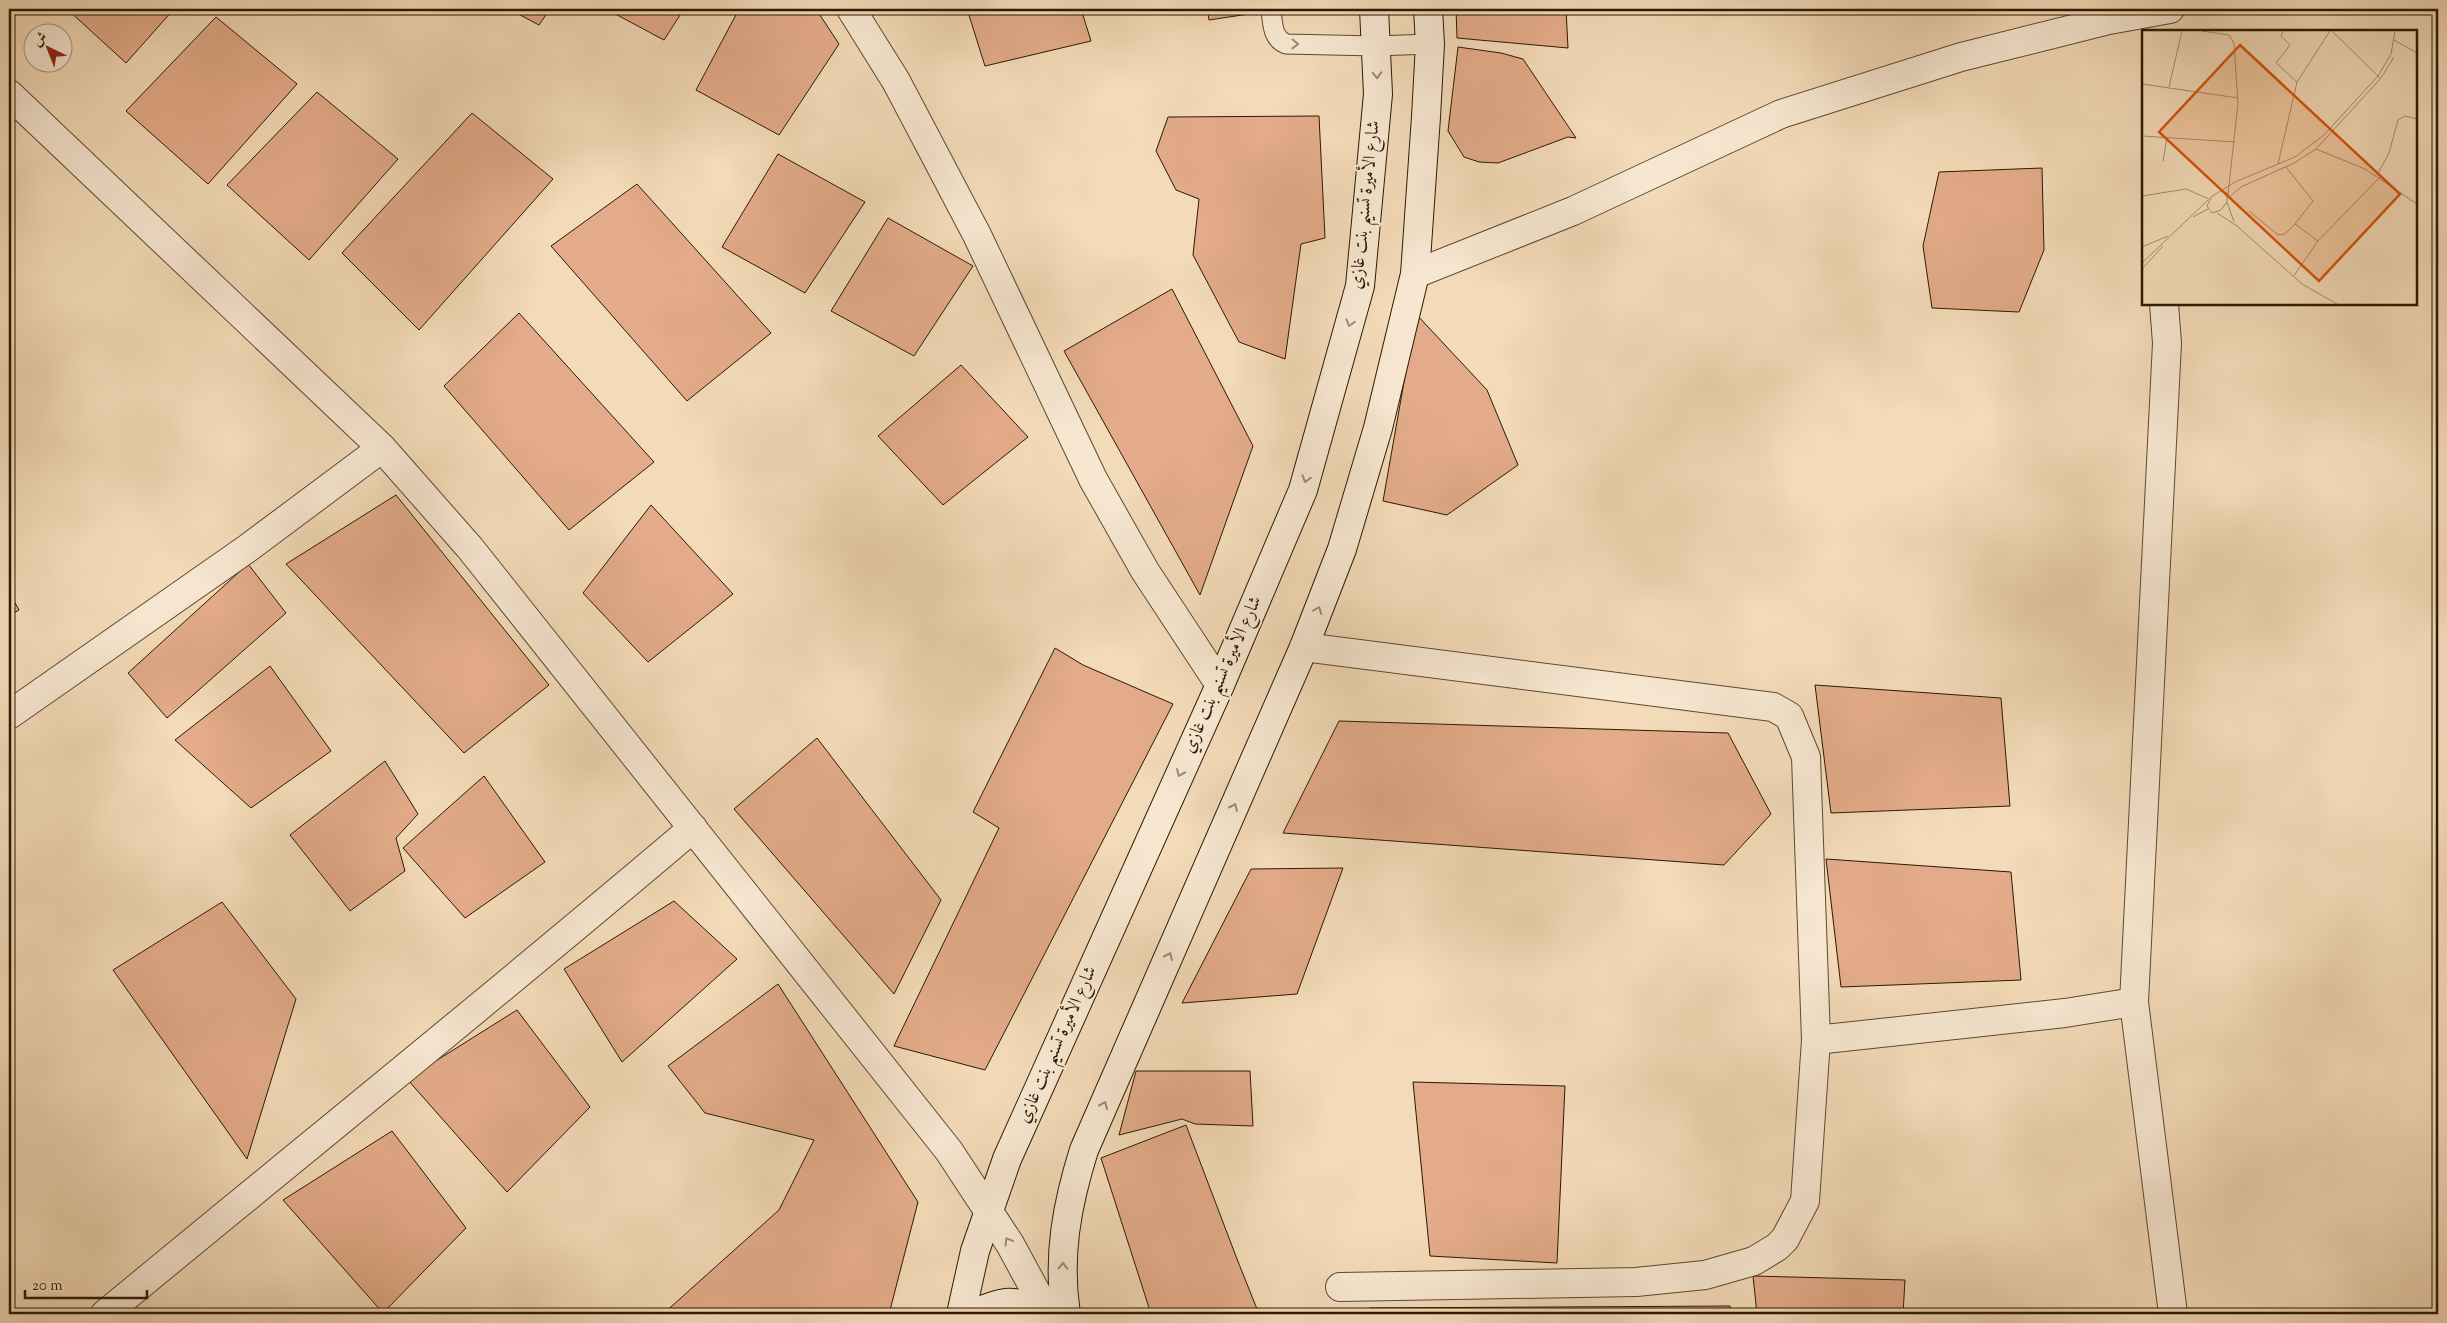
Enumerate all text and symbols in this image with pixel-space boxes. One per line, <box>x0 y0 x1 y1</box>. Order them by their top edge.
north arrow <box>22 22 72 72</box>
text: ش <box>29 28 52 52</box>
inset map <box>2142 30 2417 305</box>
one-way arrow <box>1292 39 1300 49</box>
one-way arrow <box>1372 72 1382 79</box>
street label: شارع الأميرة تسنيم بنت غازي <box>1342 119 1391 291</box>
one-way arrow <box>1345 318 1355 326</box>
one-way arrow <box>1301 475 1312 484</box>
street label: شارع الأميرة تسنيم بنت غازي <box>1175 592 1272 759</box>
one-way arrow <box>1312 606 1323 615</box>
one-way arrow <box>1176 768 1187 777</box>
one-way arrow <box>1227 803 1238 812</box>
one-way arrow <box>1162 952 1173 961</box>
street label: شارع الأميرة تسنيم بنت غازي <box>1010 962 1107 1129</box>
one-way arrow <box>1097 1101 1108 1110</box>
one-way arrow <box>1005 1237 1014 1246</box>
one-way arrow <box>1058 1262 1068 1270</box>
scale bar <box>25 1268 148 1300</box>
text: 20 m <box>32 1276 63 1297</box>

